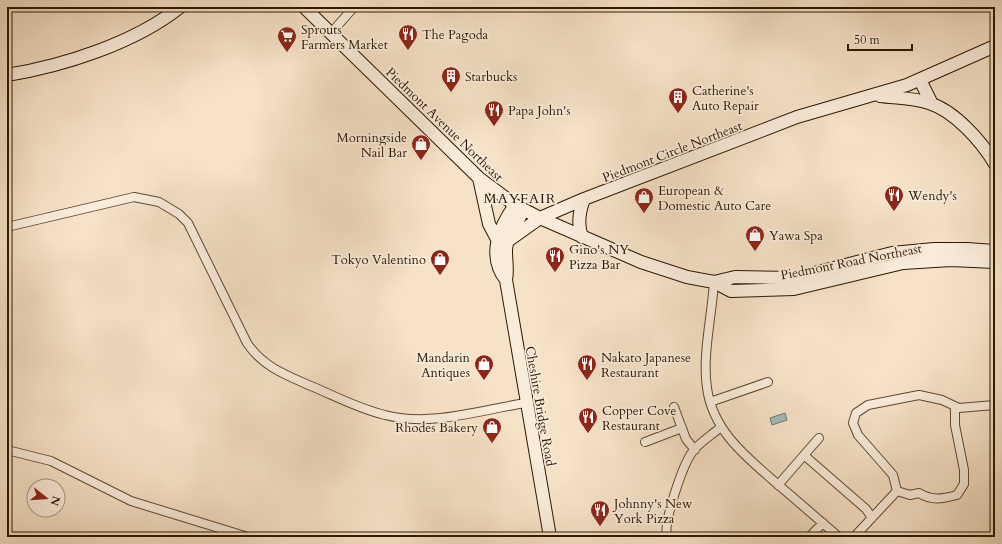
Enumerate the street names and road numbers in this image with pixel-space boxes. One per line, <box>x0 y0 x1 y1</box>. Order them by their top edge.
street label: Piedmont Avenue Northeast <box>382 64 507 186</box>
street label: Piedmont Circle Northeast <box>600 117 745 187</box>
street label: Piedmont Road Northeast <box>779 239 923 284</box>
street label: Cheshire Bridge Road <box>521 345 559 468</box>

